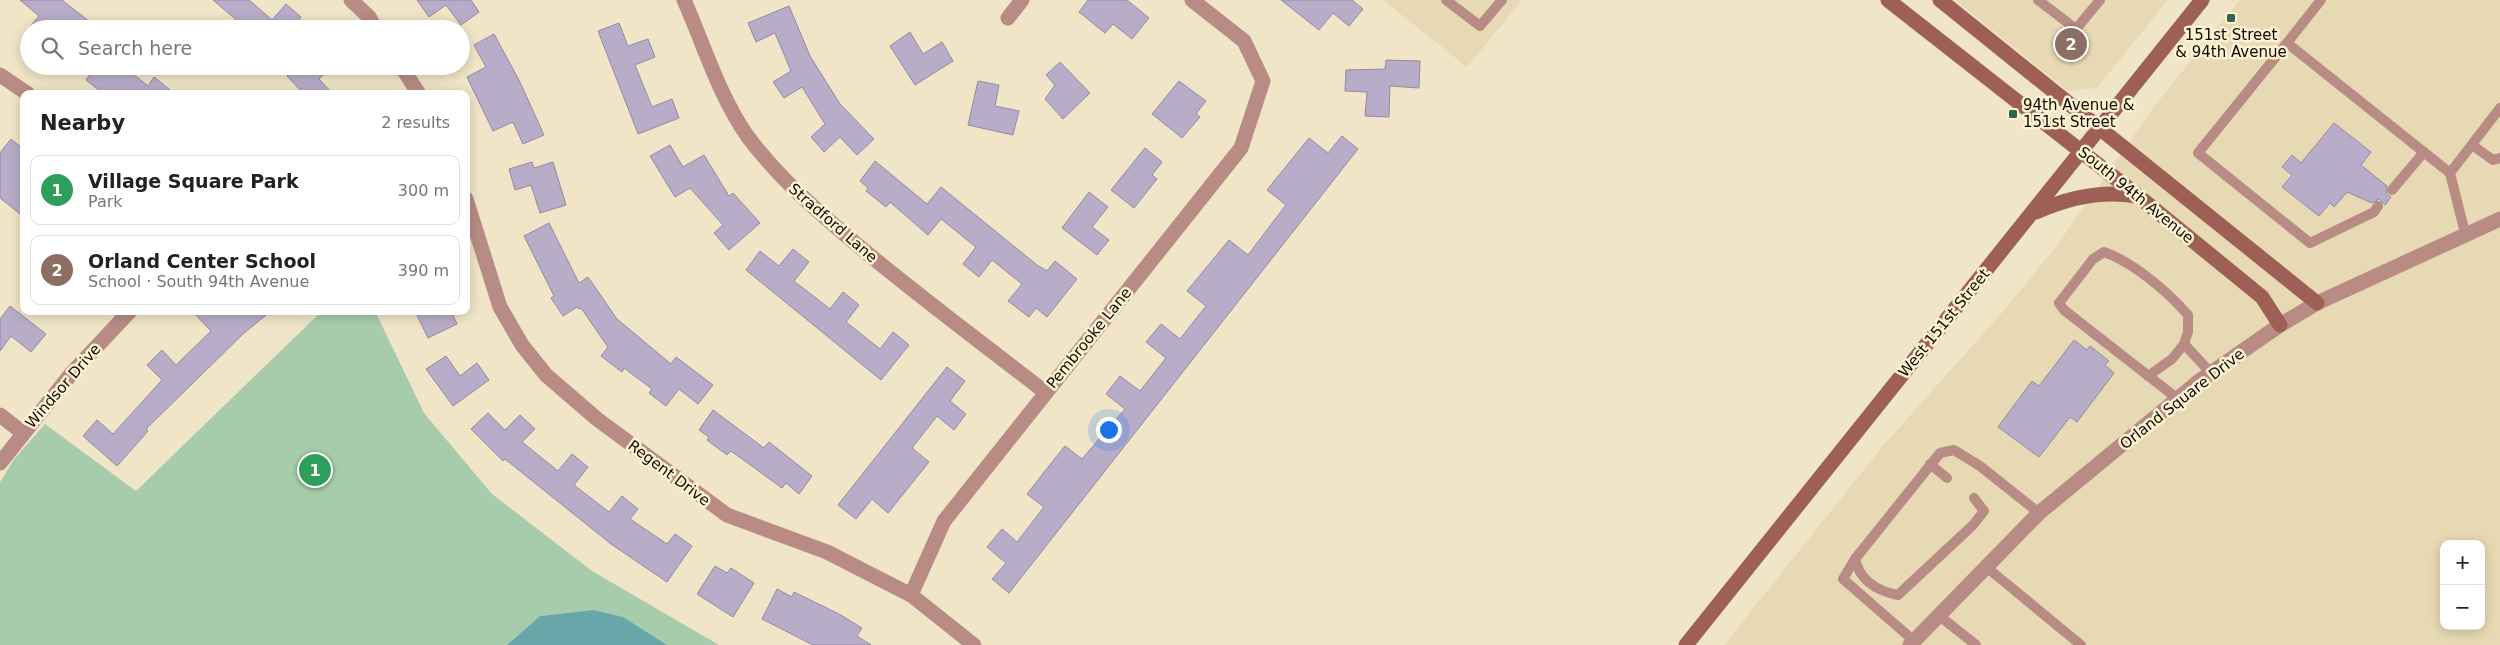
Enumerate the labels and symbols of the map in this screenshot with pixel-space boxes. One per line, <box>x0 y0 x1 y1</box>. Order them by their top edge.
marker: 151st Street & 94th Avenue <box>2225 12 2237 24</box>
pin: 2 <box>2055 25 2087 63</box>
place label: 151st Street & 94th Avenue <box>2175 26 2287 61</box>
place label: 94th Avenue & 151st Street <box>2023 96 2135 131</box>
marker: 94th Avenue & 151st Street <box>2007 108 2019 120</box>
street label: South 94th Avenue <box>2075 143 2197 247</box>
street label: Stradford Lane <box>785 180 881 266</box>
street label: West 151st Street <box>1895 265 1993 381</box>
street label: Pembrooke Lane <box>1043 284 1135 392</box>
street label: Windsor Drive <box>22 340 104 432</box>
street label: Orland Square Drive <box>2116 345 2248 453</box>
your location <box>1096 417 1122 443</box>
street label: Regent Drive <box>625 436 713 510</box>
pin: 1 <box>299 451 331 489</box>

